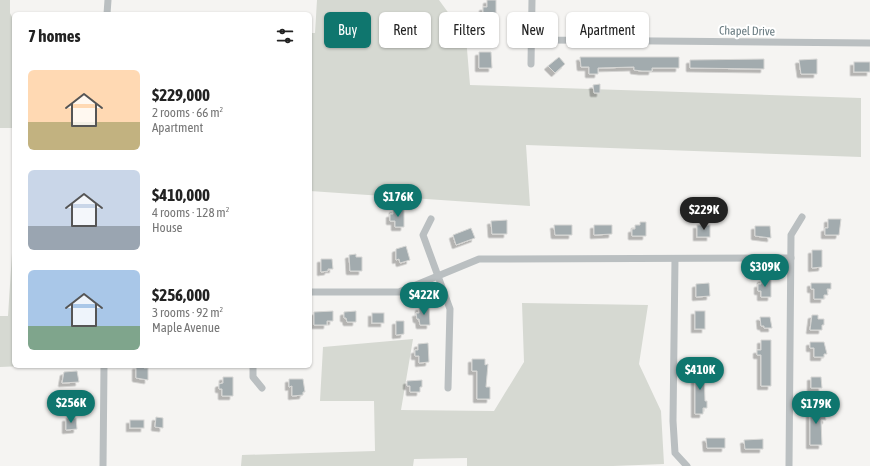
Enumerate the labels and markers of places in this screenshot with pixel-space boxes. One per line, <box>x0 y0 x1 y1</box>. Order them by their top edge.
pin: $176K <box>370 184 426 218</box>
pin: $229K <box>676 197 732 231</box>
pin: $309K <box>737 254 793 288</box>
pin: $422K <box>396 282 452 316</box>
pin: $410K <box>672 357 728 391</box>
pin: $256K <box>43 390 99 424</box>
pin: $179K <box>788 391 844 425</box>

